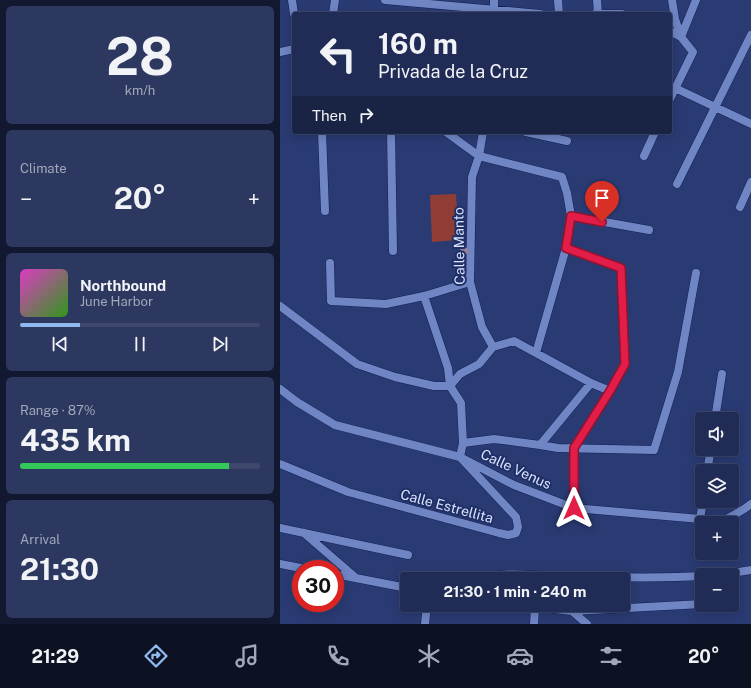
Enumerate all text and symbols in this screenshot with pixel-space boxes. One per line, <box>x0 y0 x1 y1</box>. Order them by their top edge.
text: 28 <box>106 26 174 87</box>
text: 160 m <box>378 27 458 60</box>
icon: left <box>312 28 364 80</box>
text: Privada de la Cruz <box>378 61 528 82</box>
text: km/h <box>125 83 155 98</box>
icon: right <box>355 104 377 126</box>
text: Then <box>312 107 347 124</box>
text: Climate <box>20 161 67 176</box>
text: 20° <box>114 180 166 216</box>
pin <box>585 181 619 222</box>
text: − <box>20 186 32 212</box>
text: + <box>248 186 260 212</box>
icon: arrive <box>591 187 613 209</box>
street label: Calle Manto <box>450 207 468 285</box>
text: Northbound <box>80 277 166 294</box>
text: June Harbor <box>80 294 153 309</box>
icon: previous <box>49 333 71 355</box>
icon: pause <box>129 333 151 355</box>
icon: next <box>209 333 231 355</box>
text: Range · 87% <box>20 403 95 418</box>
map controls <box>695 412 739 612</box>
button: sound <box>695 412 739 456</box>
text: 435 km <box>20 422 131 458</box>
street label: Calle Venus <box>478 446 554 492</box>
button: layers <box>695 464 739 508</box>
street label: Calle Estrellita <box>399 486 495 526</box>
position arrow <box>553 487 595 529</box>
button: + <box>695 516 739 560</box>
text: Arrival <box>20 532 60 547</box>
text: 21:30 <box>20 551 99 587</box>
speed limit sign: 30 <box>292 560 344 612</box>
button: − <box>695 568 739 612</box>
text: 21:30 · 1 min · 240 m <box>444 583 586 600</box>
icon: directions <box>142 642 170 670</box>
icon: music <box>233 642 261 670</box>
icon: phone <box>324 642 352 670</box>
icon: climate <box>415 642 443 670</box>
icon: car <box>506 642 534 670</box>
icon: filters <box>597 642 625 670</box>
text: 21:29 <box>31 646 79 667</box>
text: 20° <box>688 646 719 667</box>

